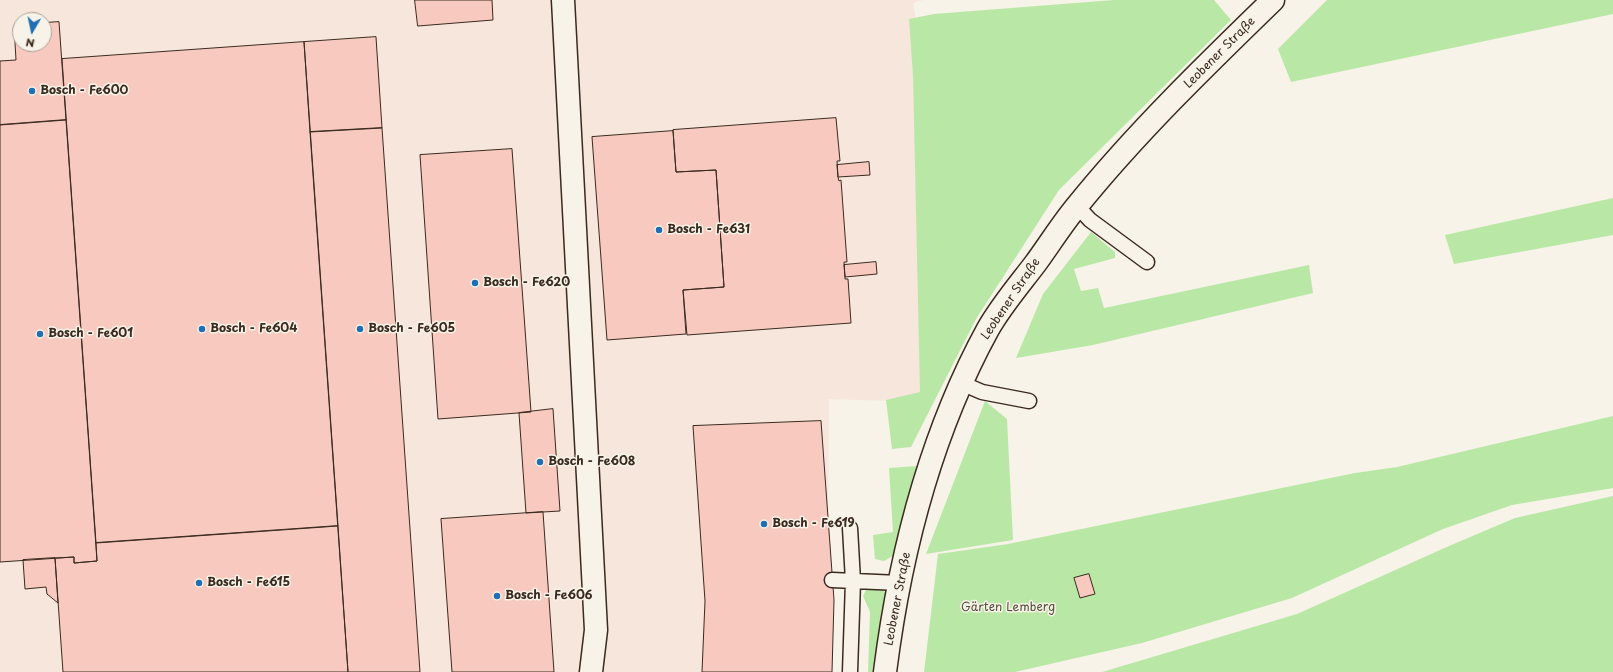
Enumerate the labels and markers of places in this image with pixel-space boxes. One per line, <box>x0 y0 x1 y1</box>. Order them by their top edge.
place label: Bosch - Fe600 <box>40 84 128 98</box>
marker: Bosch - Fe600 <box>27 86 37 96</box>
place label: Bosch - Fe631 <box>667 223 750 237</box>
marker: Bosch - Fe631 <box>654 225 664 235</box>
place label: Bosch - Fe620 <box>483 276 570 290</box>
marker: Bosch - Fe620 <box>470 278 480 288</box>
place label: Bosch - Fe604 <box>210 322 297 336</box>
place label: Bosch - Fe605 <box>368 322 455 336</box>
marker: Bosch - Fe604 <box>197 324 207 334</box>
marker: Bosch - Fe605 <box>355 324 365 334</box>
place label: Bosch - Fe601 <box>48 327 133 341</box>
marker: Bosch - Fe601 <box>35 329 45 339</box>
place label: Bosch - Fe608 <box>548 455 635 469</box>
marker: Bosch - Fe608 <box>535 457 545 467</box>
place label: Bosch - Fe619 <box>772 517 855 531</box>
marker: Bosch - Fe619 <box>759 519 769 529</box>
place label: Bosch - Fe615 <box>207 576 290 590</box>
marker: Bosch - Fe615 <box>194 578 204 588</box>
place label: Bosch - Fe606 <box>505 589 592 603</box>
marker: Bosch - Fe606 <box>492 591 502 601</box>

